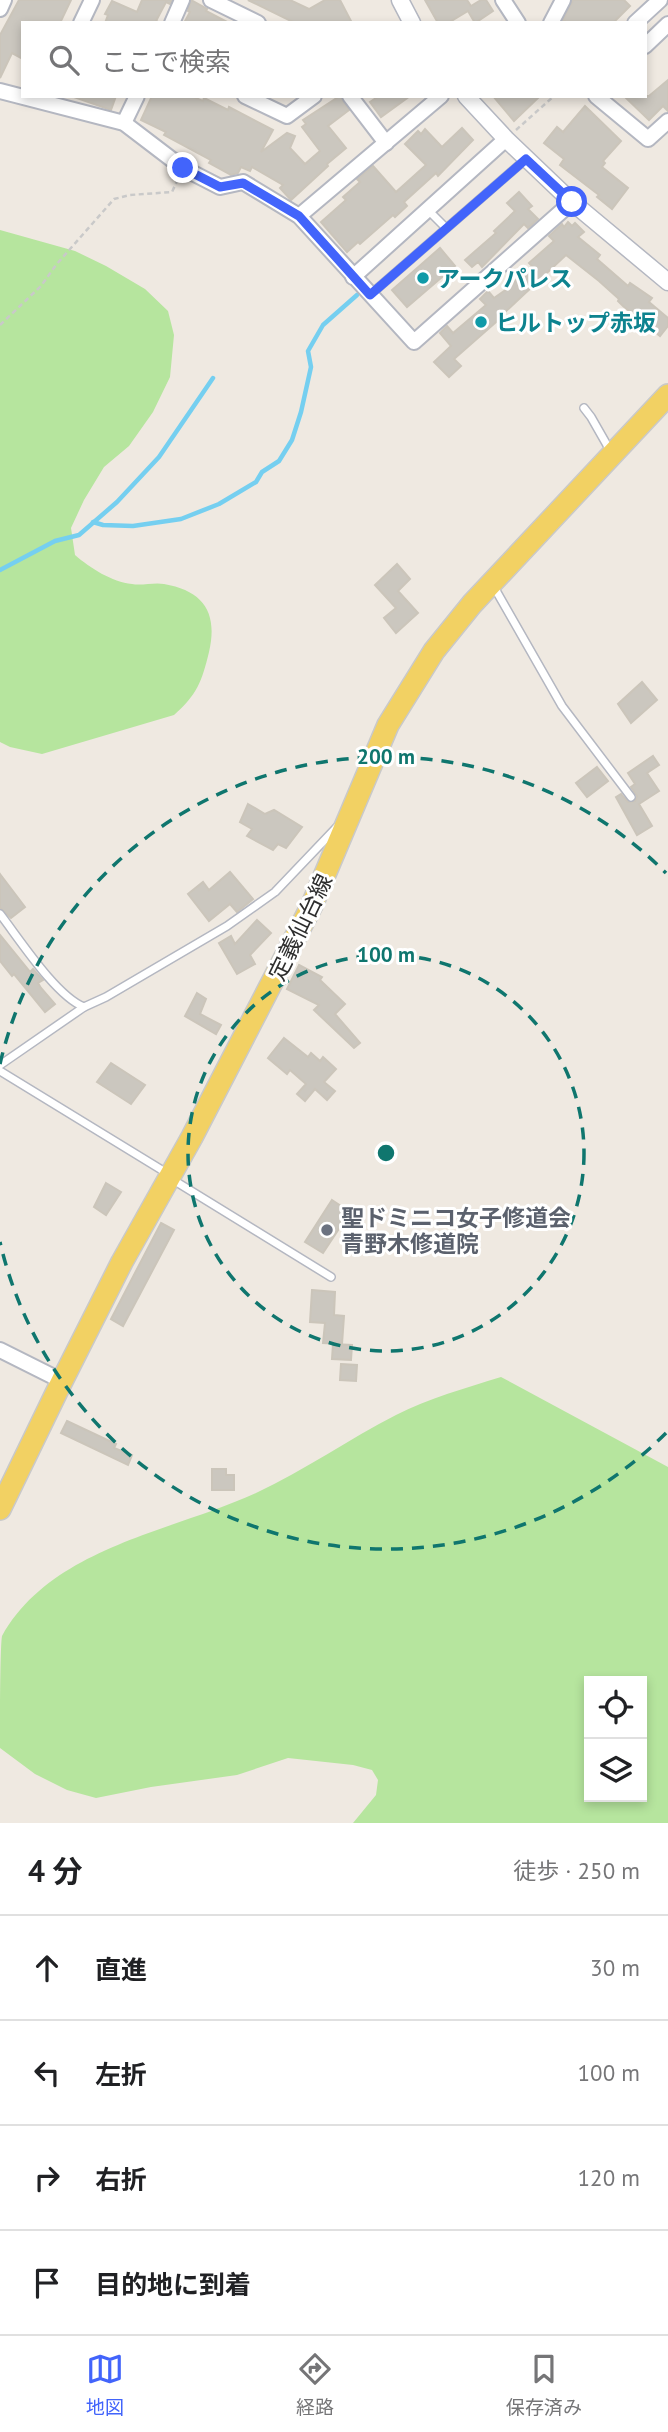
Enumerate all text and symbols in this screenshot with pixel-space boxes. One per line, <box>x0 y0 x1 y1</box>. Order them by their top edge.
search box <box>21 21 647 98</box>
icon: search <box>45 41 83 79</box>
text: ここで検索 <box>101 45 231 78</box>
route end <box>167 152 198 183</box>
route start <box>556 186 587 217</box>
place label: アークパレス <box>437 264 572 293</box>
marker: アークパレス <box>415 270 431 286</box>
place label: ヒルトップ赤坂 <box>495 308 656 337</box>
marker: ヒルトップ赤坂 <box>473 314 489 330</box>
text: 200 m <box>357 743 415 770</box>
street label: 定義仙台線 <box>262 869 338 985</box>
text: 100 m <box>357 941 415 968</box>
centre of rings <box>374 1141 398 1165</box>
place label: 聖ドミニコ女子修道会 青野木修道院 <box>341 1203 571 1258</box>
marker: 聖ドミニコ女子修道会 青野木修道院 <box>319 1222 335 1238</box>
map controls <box>584 1676 647 1802</box>
button: locate <box>584 1676 647 1739</box>
button: layers <box>584 1739 647 1802</box>
text: 4 分 <box>28 1851 83 1890</box>
text: 徒歩 · 250 m <box>513 1856 640 1885</box>
icon: ahead <box>28 1949 66 1987</box>
text: 直進 <box>95 1953 147 1986</box>
text: 30 m <box>590 1953 640 1982</box>
icon: left <box>28 2054 66 2092</box>
text: 左折 <box>95 2058 147 2091</box>
text: 100 m <box>578 2058 640 2087</box>
icon: right <box>28 2159 66 2197</box>
text: 右折 <box>95 2163 147 2196</box>
text: 120 m <box>578 2163 640 2192</box>
icon: arrive <box>28 2264 66 2302</box>
text: 目的地に到着 <box>95 2268 251 2301</box>
tab: 地図 <box>86 2350 124 2419</box>
tab: 経路 <box>296 2350 334 2419</box>
tab: 保存済み <box>506 2350 582 2419</box>

